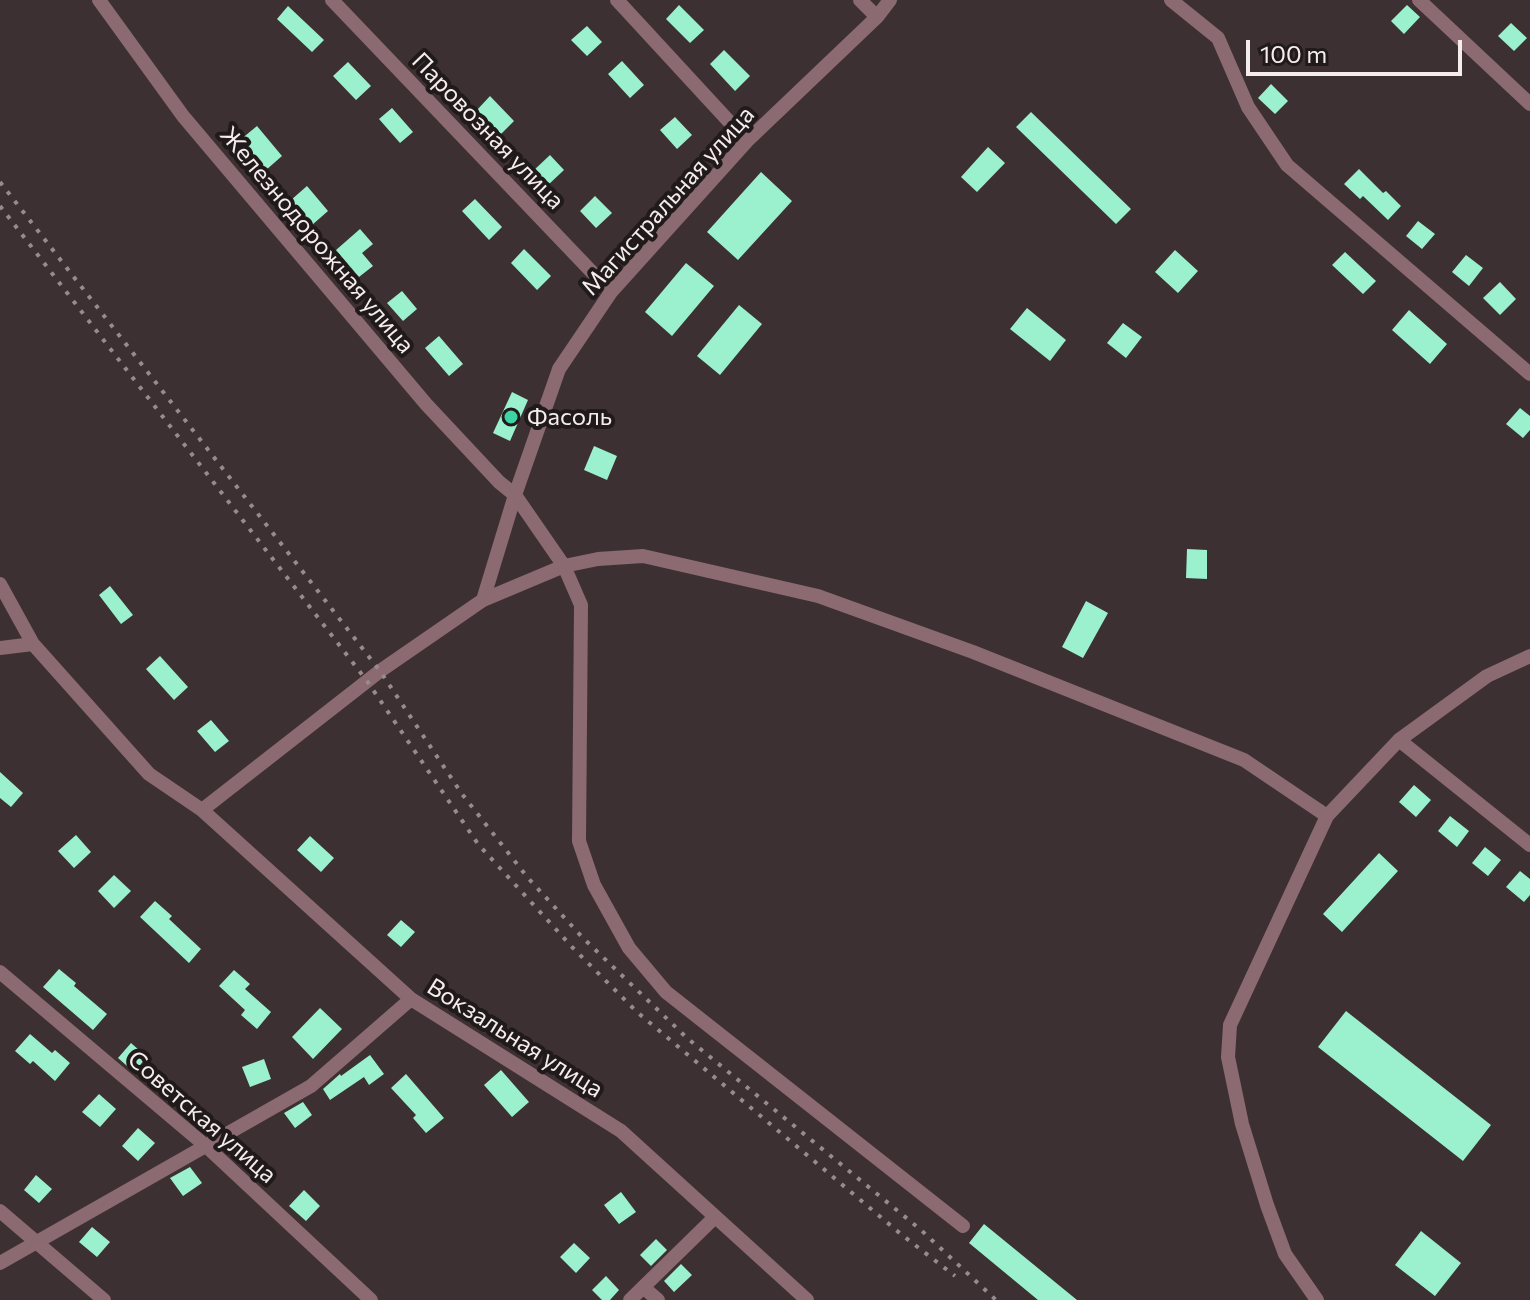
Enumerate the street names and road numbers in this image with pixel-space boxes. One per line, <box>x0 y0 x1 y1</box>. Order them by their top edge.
street label: Паровозная улица <box>406 47 570 215</box>
street label: Магистральная улица <box>576 101 760 301</box>
street label: Железнодорожная улица <box>214 121 420 359</box>
street label: Вокзальная улица <box>422 972 608 1104</box>
street label: Советская улица <box>122 1045 282 1189</box>

